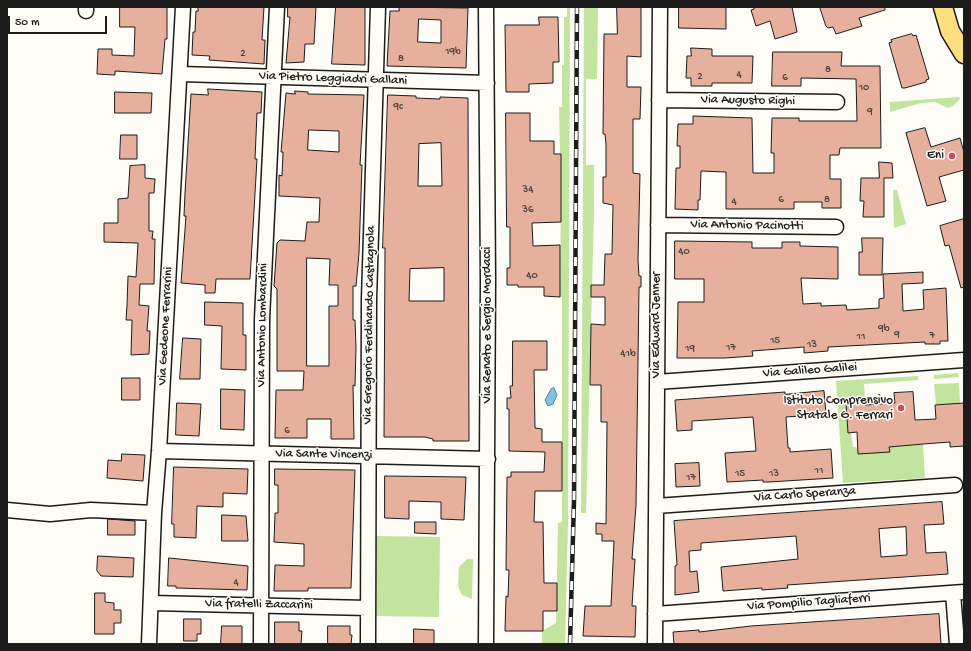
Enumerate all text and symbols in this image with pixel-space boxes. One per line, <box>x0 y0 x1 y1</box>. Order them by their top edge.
scale bar <box>10 8 109 34</box>
text: 50 m <box>15 16 40 30</box>
house number: 19b <box>445 45 461 59</box>
house number: 2 <box>240 47 246 61</box>
house number: 8 <box>398 52 404 66</box>
house number: 8 <box>825 63 831 77</box>
house number: 4 <box>736 68 742 82</box>
street label: Via Pietro Leggiadri Gallani <box>258 69 408 89</box>
house number: 2 <box>697 70 703 84</box>
house number: 6 <box>782 71 788 85</box>
house number: 10 <box>859 81 869 95</box>
street label: Via Augusto Righi <box>701 92 795 110</box>
house number: 9c <box>393 100 403 114</box>
house number: 9 <box>867 105 873 119</box>
place label: Eni <box>927 148 944 164</box>
marker: Eni <box>947 151 957 161</box>
house number: 34 <box>523 183 533 197</box>
house number: 6 <box>778 193 784 207</box>
house number: 8 <box>824 193 830 207</box>
house number: 4 <box>731 195 737 209</box>
house number: 36 <box>522 203 534 217</box>
street label: Via Antonio Pacinotti <box>690 217 804 235</box>
street label: Via Gregorio Ferdinando Castagnola <box>360 226 380 424</box>
house number: 40 <box>678 245 690 259</box>
street label: Via Renato e Sergio Mordacci <box>480 247 496 403</box>
street label: Via Antonio Lombardini <box>254 263 272 387</box>
street label: Via Gedeone Ferrarini <box>155 266 177 386</box>
house number: 40 <box>526 269 538 283</box>
street label: Via Edward Jenner <box>649 272 665 378</box>
house number: 9b <box>878 322 890 336</box>
house number: 9 <box>894 328 900 342</box>
house number: 7 <box>929 329 935 343</box>
house number: 11 <box>857 330 865 344</box>
house number: 15 <box>770 334 780 348</box>
house number: 13 <box>807 338 817 352</box>
house number: 17 <box>726 341 736 355</box>
house number: 19 <box>685 342 695 356</box>
house number: 41b <box>620 347 636 361</box>
street label: Via Galileo Galilei <box>762 360 858 382</box>
place label: Istituto Comprensivo Statale G. Ferrari <box>783 393 893 424</box>
marker: Istituto Comprensivo Statale G. Ferrari <box>896 403 906 413</box>
house number: 6 <box>284 424 290 438</box>
street label: Via Sante Vincenzi <box>275 446 373 464</box>
house number: 11 <box>815 464 823 478</box>
house number: 15 <box>735 467 745 481</box>
house number: 13 <box>769 467 779 481</box>
house number: 17 <box>686 471 696 485</box>
street label: Via Carlo Speranza <box>754 484 856 506</box>
house number: 4 <box>233 576 239 590</box>
street label: Via Pompilio Tagliaferri <box>747 591 871 615</box>
street label: Via fratelli Zaccarini <box>205 596 313 614</box>

